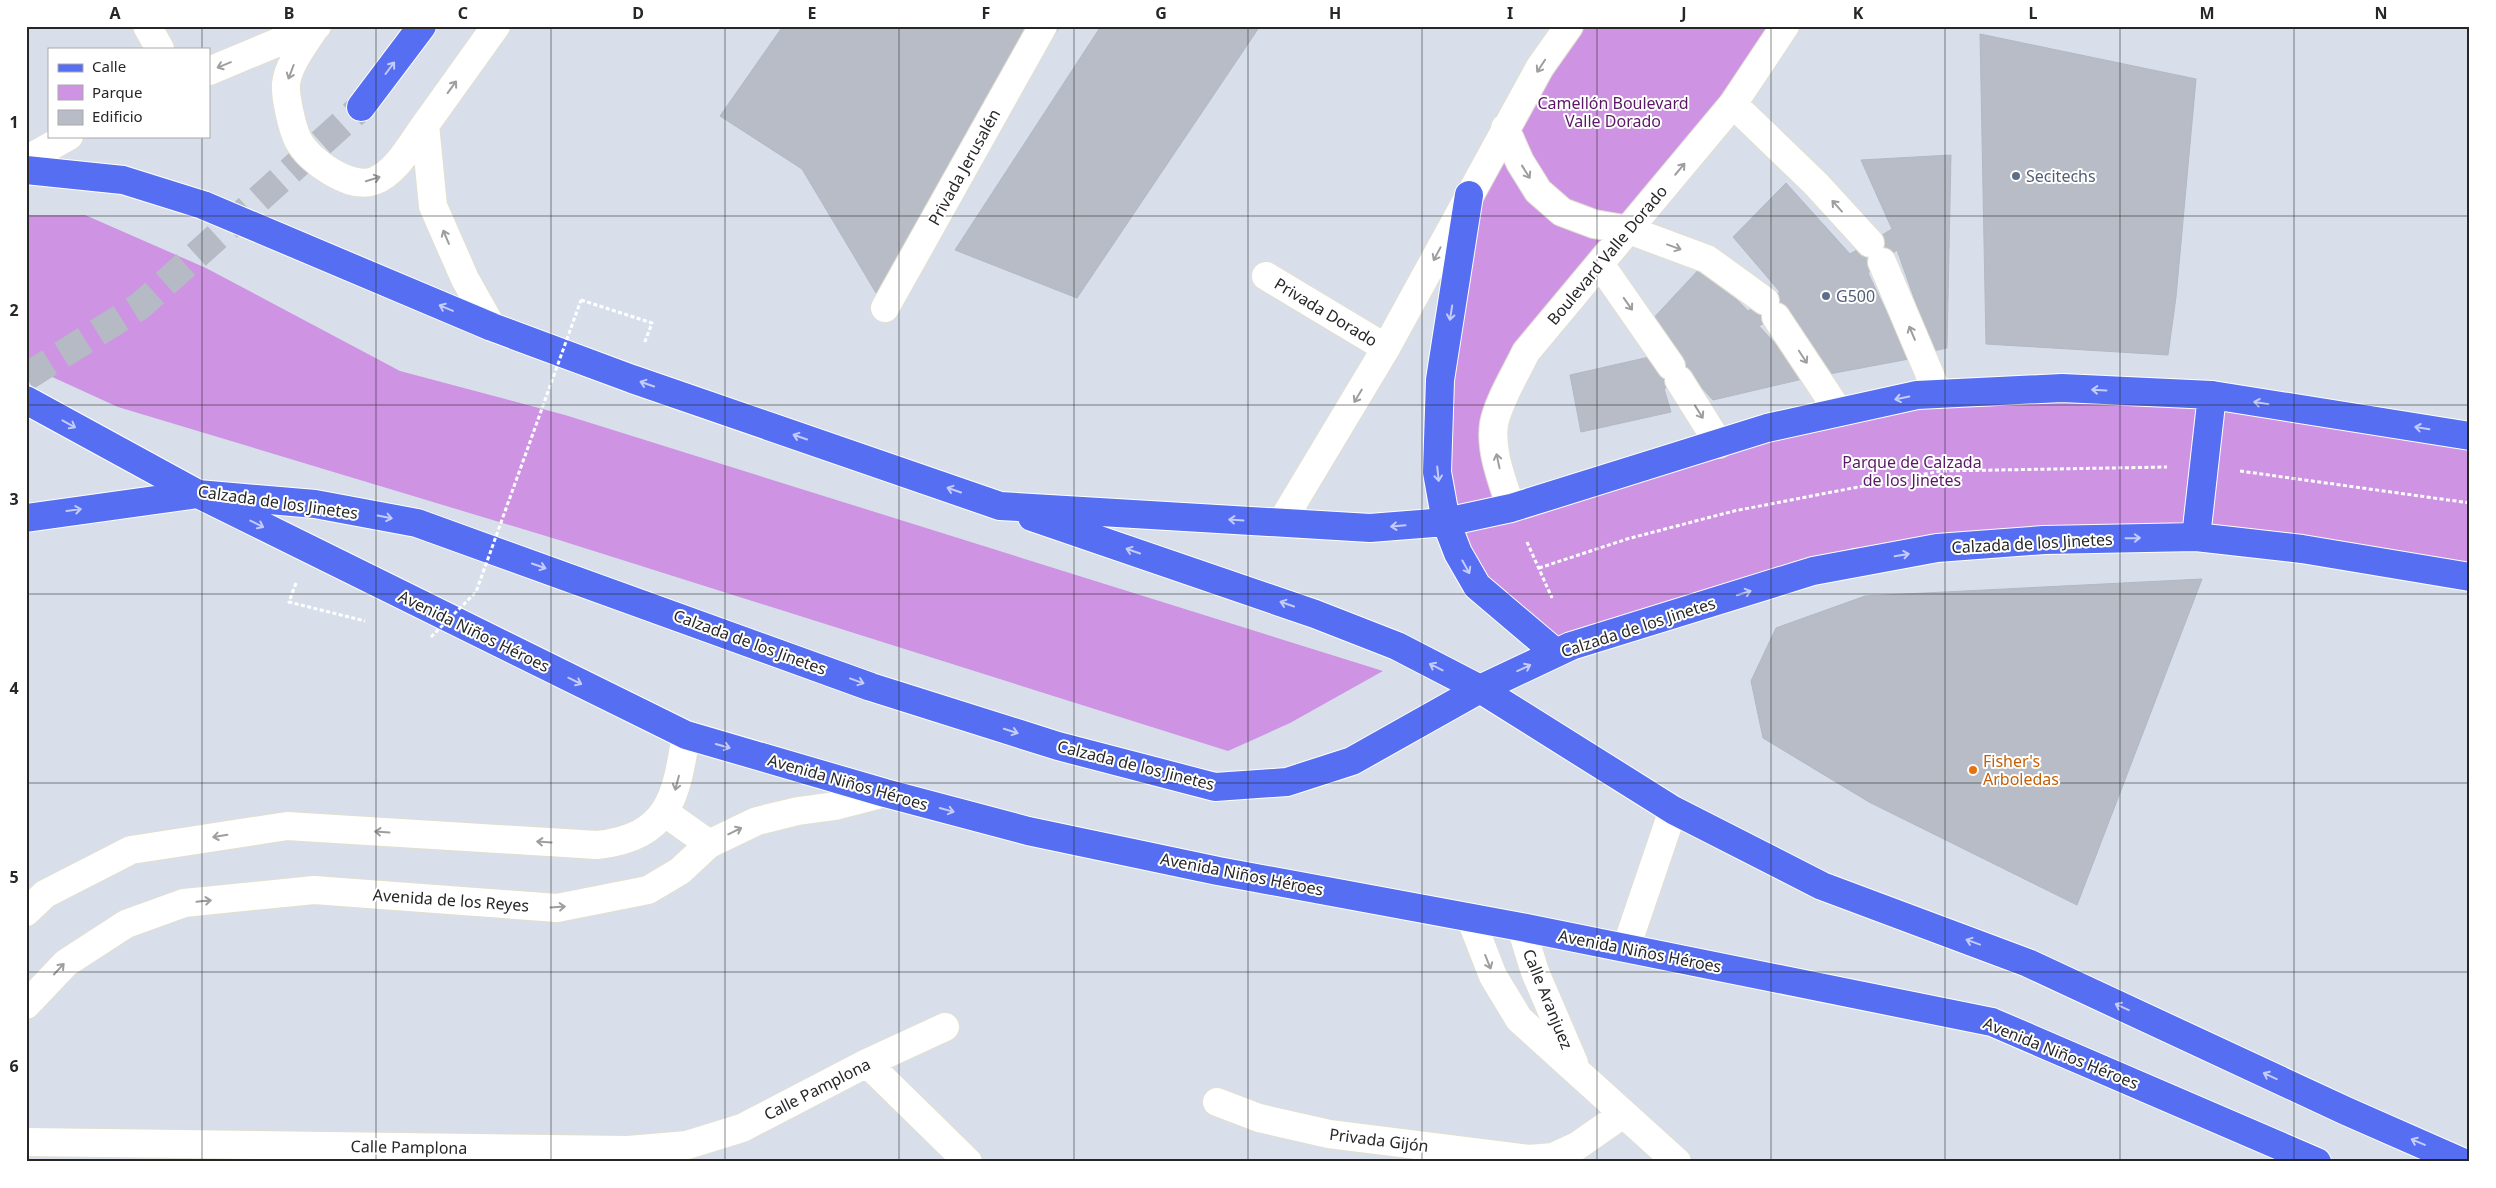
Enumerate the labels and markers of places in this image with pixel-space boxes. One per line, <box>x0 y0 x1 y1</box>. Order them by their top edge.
place label: Secitechs <box>2026 165 2096 187</box>
marker: Secitechs <box>2010 170 2022 182</box>
place label: G500 <box>1836 285 1875 307</box>
marker: G500 <box>1820 290 1832 302</box>
place label: Fisher's Arboledas <box>1983 750 2059 790</box>
marker: Fisher's Arboledas <box>1967 764 1979 776</box>

